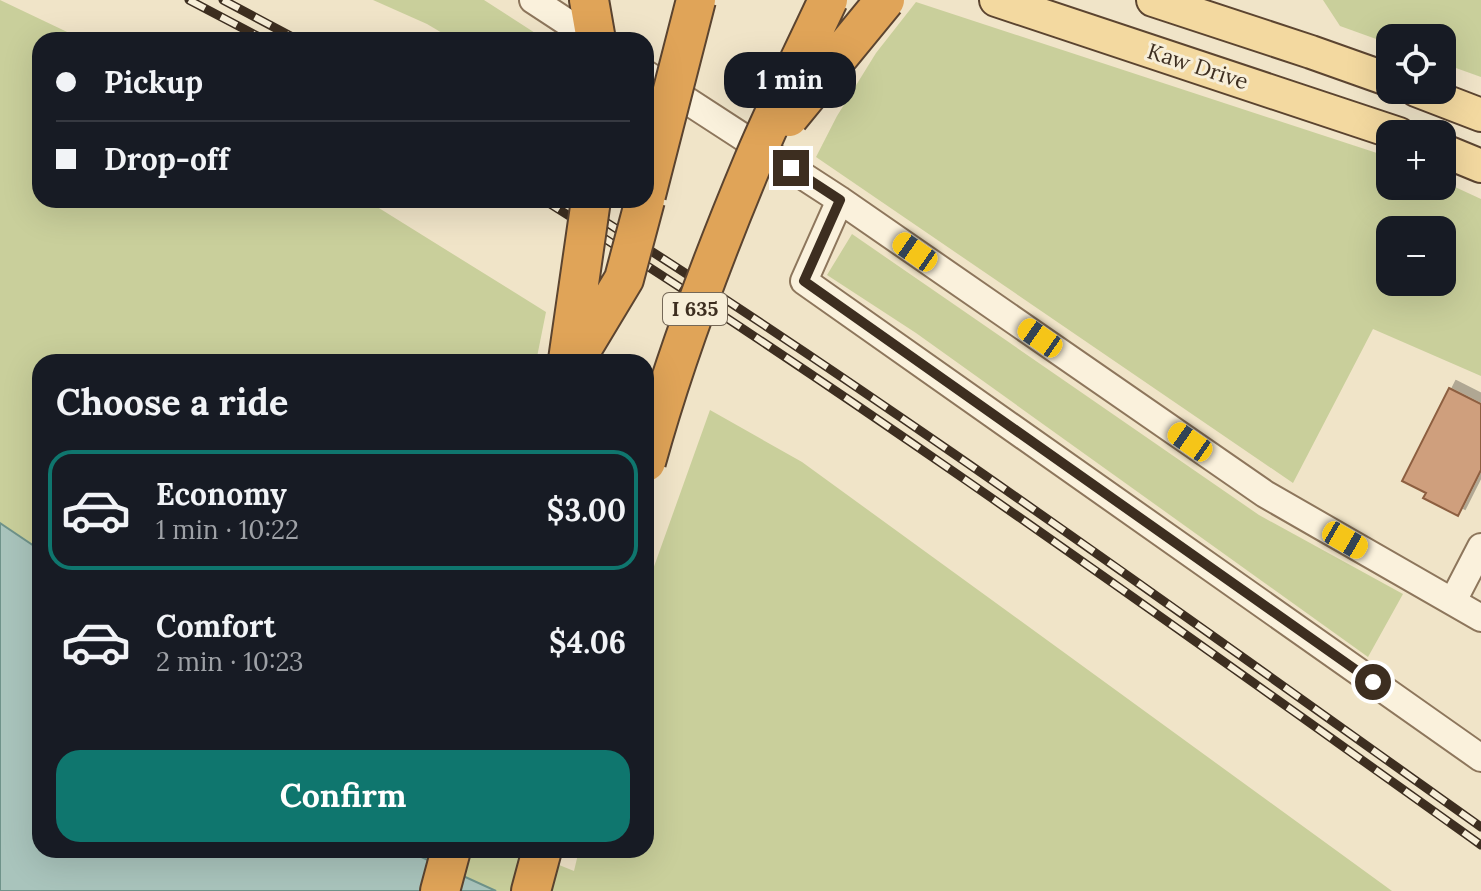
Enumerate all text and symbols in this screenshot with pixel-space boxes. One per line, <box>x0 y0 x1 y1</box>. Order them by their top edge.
map controls <box>1376 24 1456 296</box>
button: locate <box>1376 24 1456 104</box>
street label: Kaw Drive <box>1144 37 1252 95</box>
callout: 1 min <box>725 52 857 108</box>
text: Pickup <box>104 63 203 101</box>
text: 1 min <box>757 63 823 96</box>
button: + <box>1376 120 1456 200</box>
text: Drop-off <box>104 140 229 178</box>
route end <box>773 150 809 186</box>
button: − <box>1376 216 1456 296</box>
car <box>888 228 942 276</box>
road number: I 635 <box>663 293 727 325</box>
car <box>1013 314 1067 362</box>
text: Choose a ride <box>56 379 288 425</box>
car <box>1163 418 1217 466</box>
icon: car <box>60 474 132 546</box>
text: Economy <box>156 475 287 513</box>
text: $3.00 <box>547 491 626 529</box>
text: 1 min · 10:22 <box>156 513 299 546</box>
car <box>1318 518 1372 562</box>
icon: car <box>60 606 132 678</box>
text: Comfort <box>156 607 276 645</box>
text: $4.06 <box>549 623 626 661</box>
text: 2 min · 10:23 <box>156 645 303 678</box>
route start <box>1355 664 1391 700</box>
button: Confirm <box>56 750 630 842</box>

